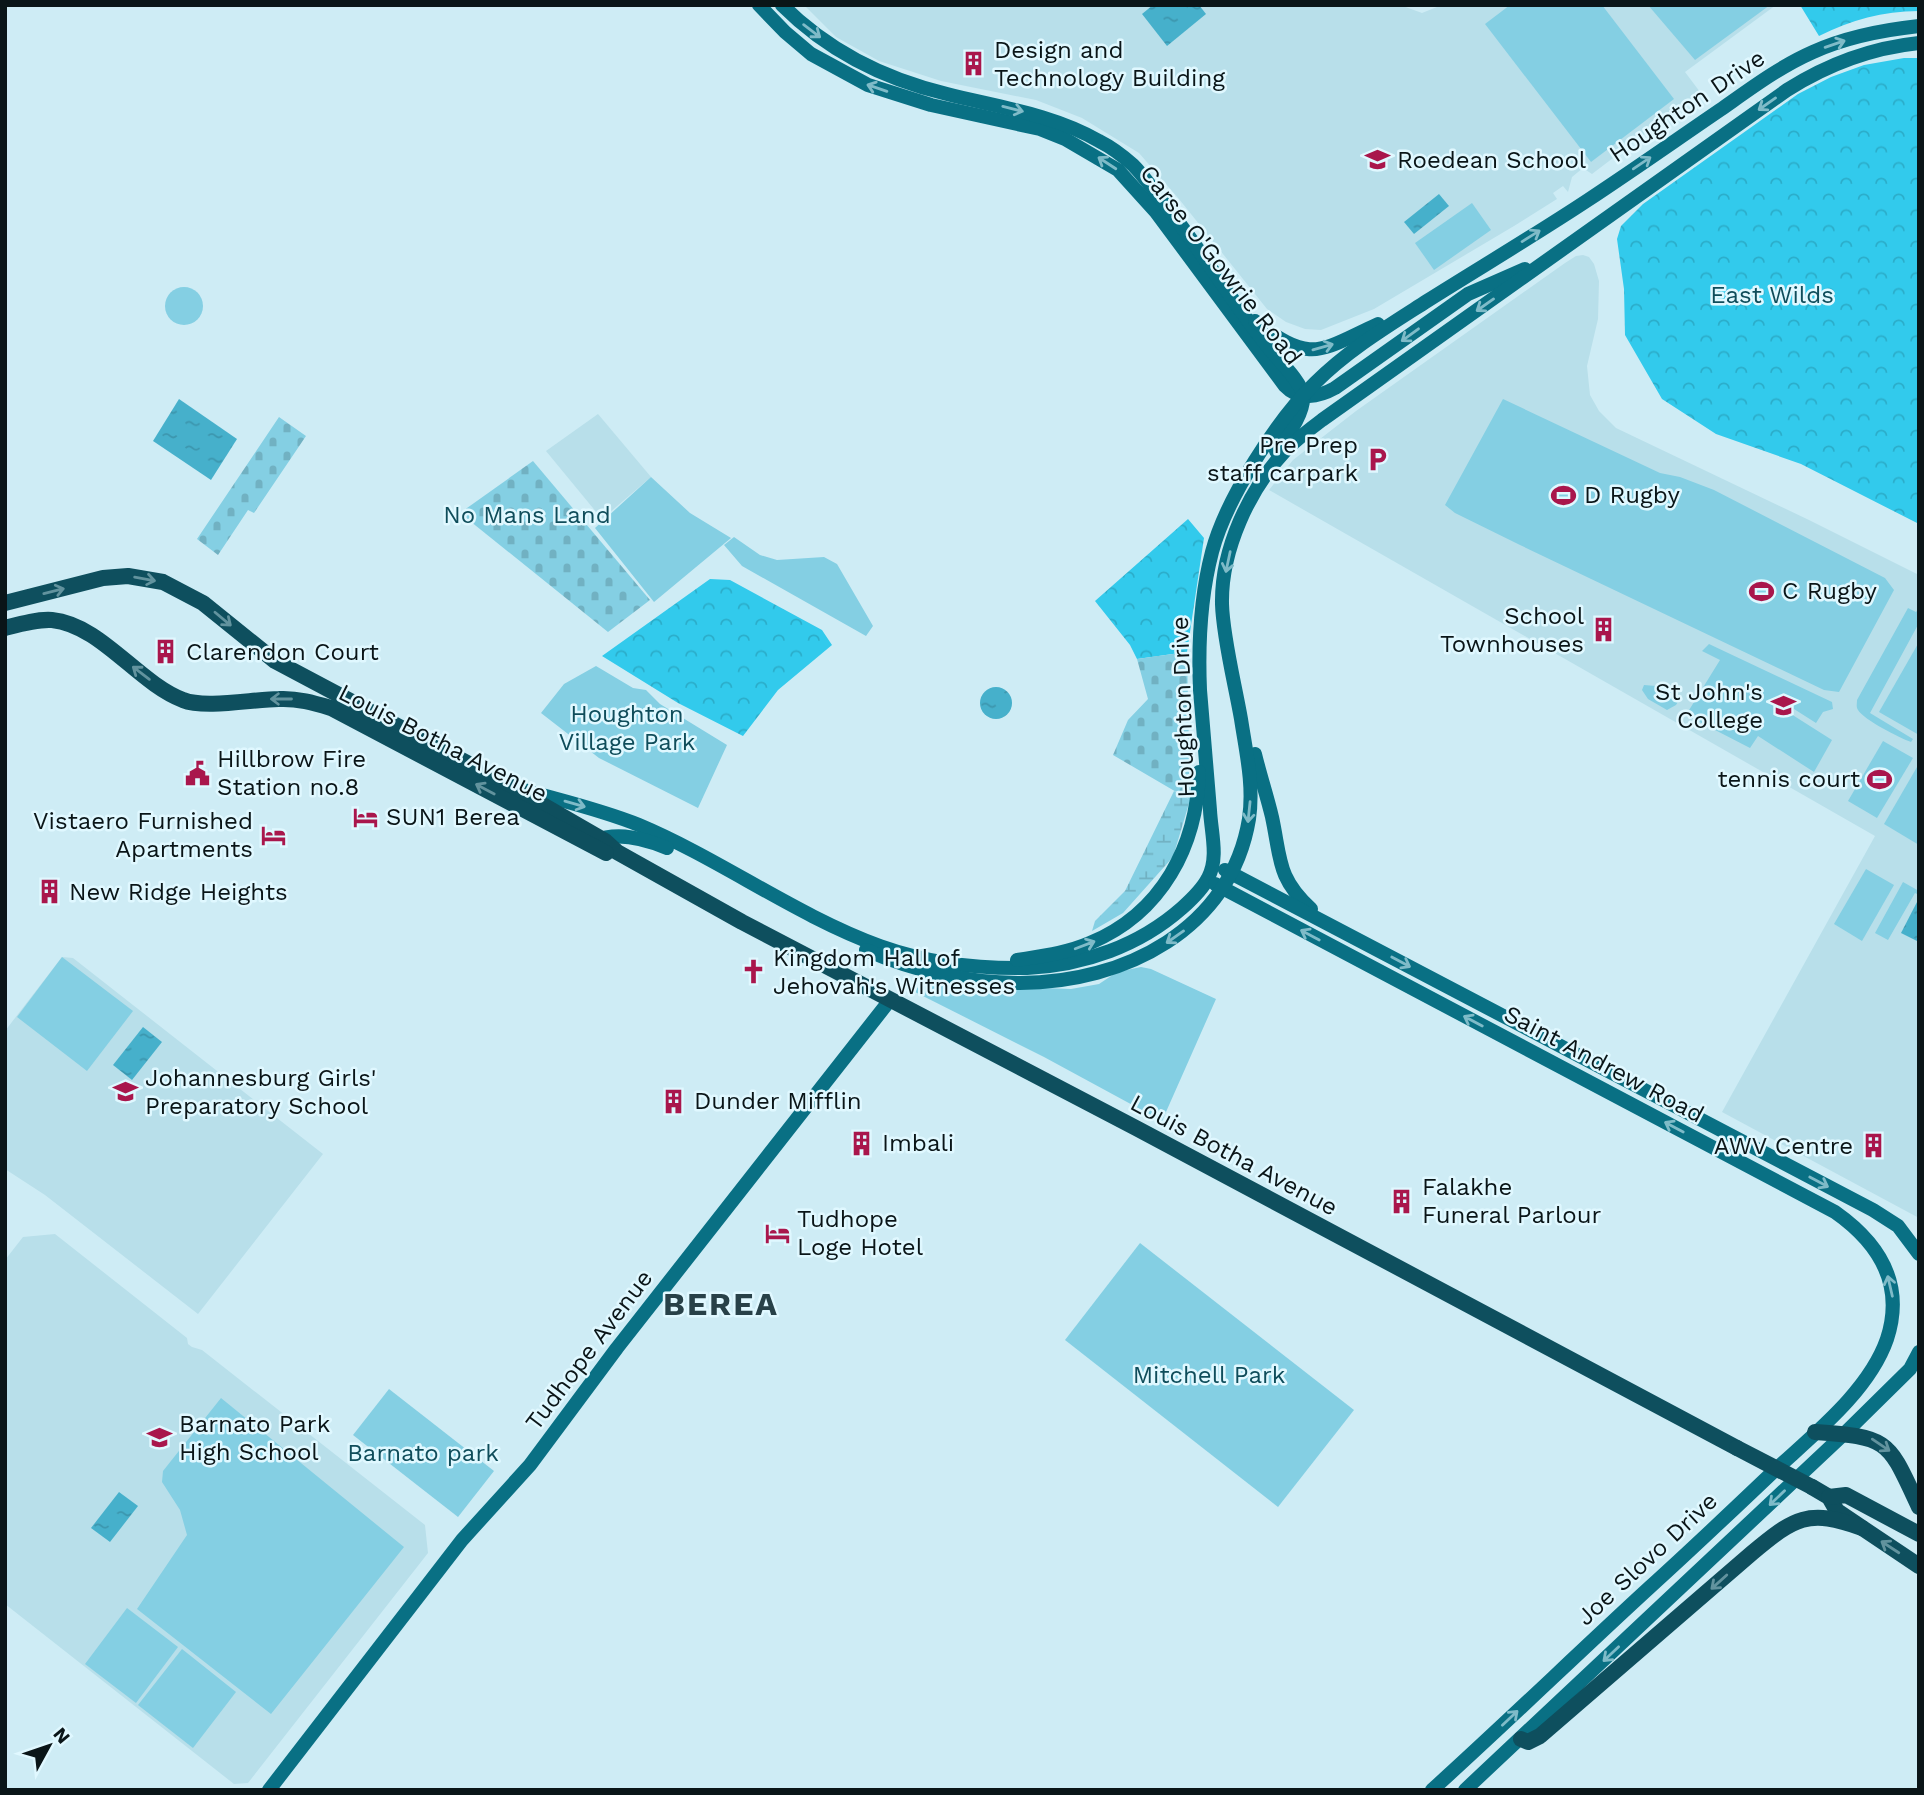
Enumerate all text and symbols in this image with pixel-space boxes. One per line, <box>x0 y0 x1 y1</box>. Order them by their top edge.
one-way arrow <box>802 24 820 39</box>
place label: Design and Technology Building <box>994 36 1225 92</box>
one-way arrow <box>1824 37 1846 50</box>
street label: Houghton Drive <box>1604 44 1770 168</box>
building icon: Design and Technology Building <box>960 50 988 78</box>
one-way arrow <box>867 81 889 93</box>
one-way arrow <box>1758 97 1777 111</box>
one-way arrow <box>1001 103 1024 116</box>
school or university icon: Roedean School <box>1363 146 1391 174</box>
place label: Roedean School <box>1397 146 1587 174</box>
one-way arrow <box>1098 156 1118 170</box>
one-way arrow <box>1632 156 1651 170</box>
street label: Carse O'Gowrie Road <box>1134 160 1308 370</box>
one-way arrow <box>1520 229 1540 243</box>
park label: East Wilds <box>1710 281 1834 309</box>
one-way arrow <box>1476 298 1495 312</box>
one-way arrow <box>1401 328 1420 342</box>
one-way arrow <box>1312 340 1334 353</box>
place label: Pre Prep staff carpark <box>1207 431 1358 487</box>
parking icon: Pre Prep staff carpark <box>1364 445 1392 473</box>
sports icon: D Rugby <box>1550 481 1578 509</box>
place label: D Rugby <box>1584 481 1680 509</box>
park label: No Mans Land <box>443 501 611 529</box>
one-way arrow <box>1220 551 1233 573</box>
one-way arrow <box>134 573 156 586</box>
sports icon: C Rugby <box>1748 577 1776 605</box>
place label: C Rugby <box>1782 577 1878 605</box>
one-way arrow <box>43 584 65 597</box>
place label: School Townhouses <box>1440 602 1585 658</box>
one-way arrow <box>214 611 232 627</box>
street label: Houghton Drive <box>1166 616 1200 798</box>
building icon: School Townhouses <box>1590 616 1618 644</box>
building icon: Clarendon Court <box>152 638 180 666</box>
place label: Clarendon Court <box>186 638 379 666</box>
one-way arrow <box>132 666 150 681</box>
street label: Louis Botha Avenue <box>334 678 552 808</box>
place label: St John's College <box>1655 678 1763 734</box>
one-way arrow <box>270 692 293 706</box>
school or university icon: St John's College <box>1769 692 1797 720</box>
park label: Houghton Village Park <box>559 700 696 756</box>
place label: Hillbrow Fire Station no.8 <box>217 745 366 801</box>
public building icon: Hillbrow Fire Station no.8 <box>183 759 211 787</box>
place label: tennis court <box>1717 765 1860 793</box>
sports icon: tennis court <box>1866 765 1894 793</box>
one-way arrow <box>475 782 495 796</box>
one-way arrow <box>564 799 586 812</box>
one-way arrow <box>1242 800 1255 823</box>
hotel icon: SUN1 Berea <box>352 803 380 831</box>
place label: SUN1 Berea <box>386 803 520 831</box>
place label: Vistaero Furnished Apartments <box>33 807 253 863</box>
hotel icon: Vistaero Furnished Apartments <box>259 821 287 849</box>
building icon: New Ridge Heights <box>35 878 63 906</box>
place label: New Ridge Heights <box>69 878 288 906</box>
one-way arrow <box>1300 927 1321 941</box>
one-way arrow <box>1166 930 1185 944</box>
one-way arrow <box>1074 937 1096 950</box>
place label: Kingdom Hall of Jehovah's Witnesses <box>773 944 1015 1000</box>
one-way arrow <box>1391 955 1411 969</box>
church icon: Kingdom Hall of Jehovah's Witnesses <box>739 958 767 986</box>
street label: Saint Andrew Road <box>1499 1000 1709 1128</box>
one-way arrow <box>1463 1014 1484 1027</box>
place label: Johannesburg Girls' Preparatory School <box>145 1064 376 1120</box>
school or university icon: Johannesburg Girls' Preparatory School <box>111 1078 139 1106</box>
building icon: Dunder Mifflin <box>660 1087 688 1115</box>
place label: Dunder Mifflin <box>694 1087 862 1115</box>
street label: Louis Botha Avenue <box>1126 1089 1342 1221</box>
one-way arrow <box>1665 1120 1685 1134</box>
building icon: Imbali <box>848 1129 876 1157</box>
place label: Imbali <box>882 1129 954 1157</box>
place label: AWV Centre <box>1714 1132 1853 1160</box>
building icon: AWV Centre <box>1859 1132 1887 1160</box>
place label: Falakhe Funeral Parlour <box>1422 1173 1601 1229</box>
one-way arrow <box>1809 1176 1829 1190</box>
building icon: Falakhe Funeral Parlour <box>1388 1187 1416 1215</box>
place label: Tudhope Loge Hotel <box>797 1205 924 1261</box>
hotel icon: Tudhope Loge Hotel <box>763 1219 791 1247</box>
street label: Tudhope Avenue <box>520 1264 658 1436</box>
one-way arrow <box>1882 1275 1895 1297</box>
district label: BEREA <box>663 1285 779 1323</box>
park label: Mitchell Park <box>1133 1361 1286 1389</box>
place label: Barnato Park High School <box>179 1410 331 1466</box>
school or university icon: Barnato Park High School <box>145 1424 173 1452</box>
one-way arrow <box>1871 1438 1890 1453</box>
park label: Barnato park <box>347 1439 499 1467</box>
street label: Joe Slovo Drive <box>1571 1487 1723 1631</box>
one-way arrow <box>1769 1490 1786 1507</box>
one-way arrow <box>1881 1540 1901 1554</box>
one-way arrow <box>1710 1574 1728 1590</box>
one-way arrow <box>1602 1646 1620 1662</box>
one-way arrow <box>1501 1710 1518 1727</box>
north arrow <box>14 1711 84 1781</box>
text: N <box>48 1723 75 1748</box>

